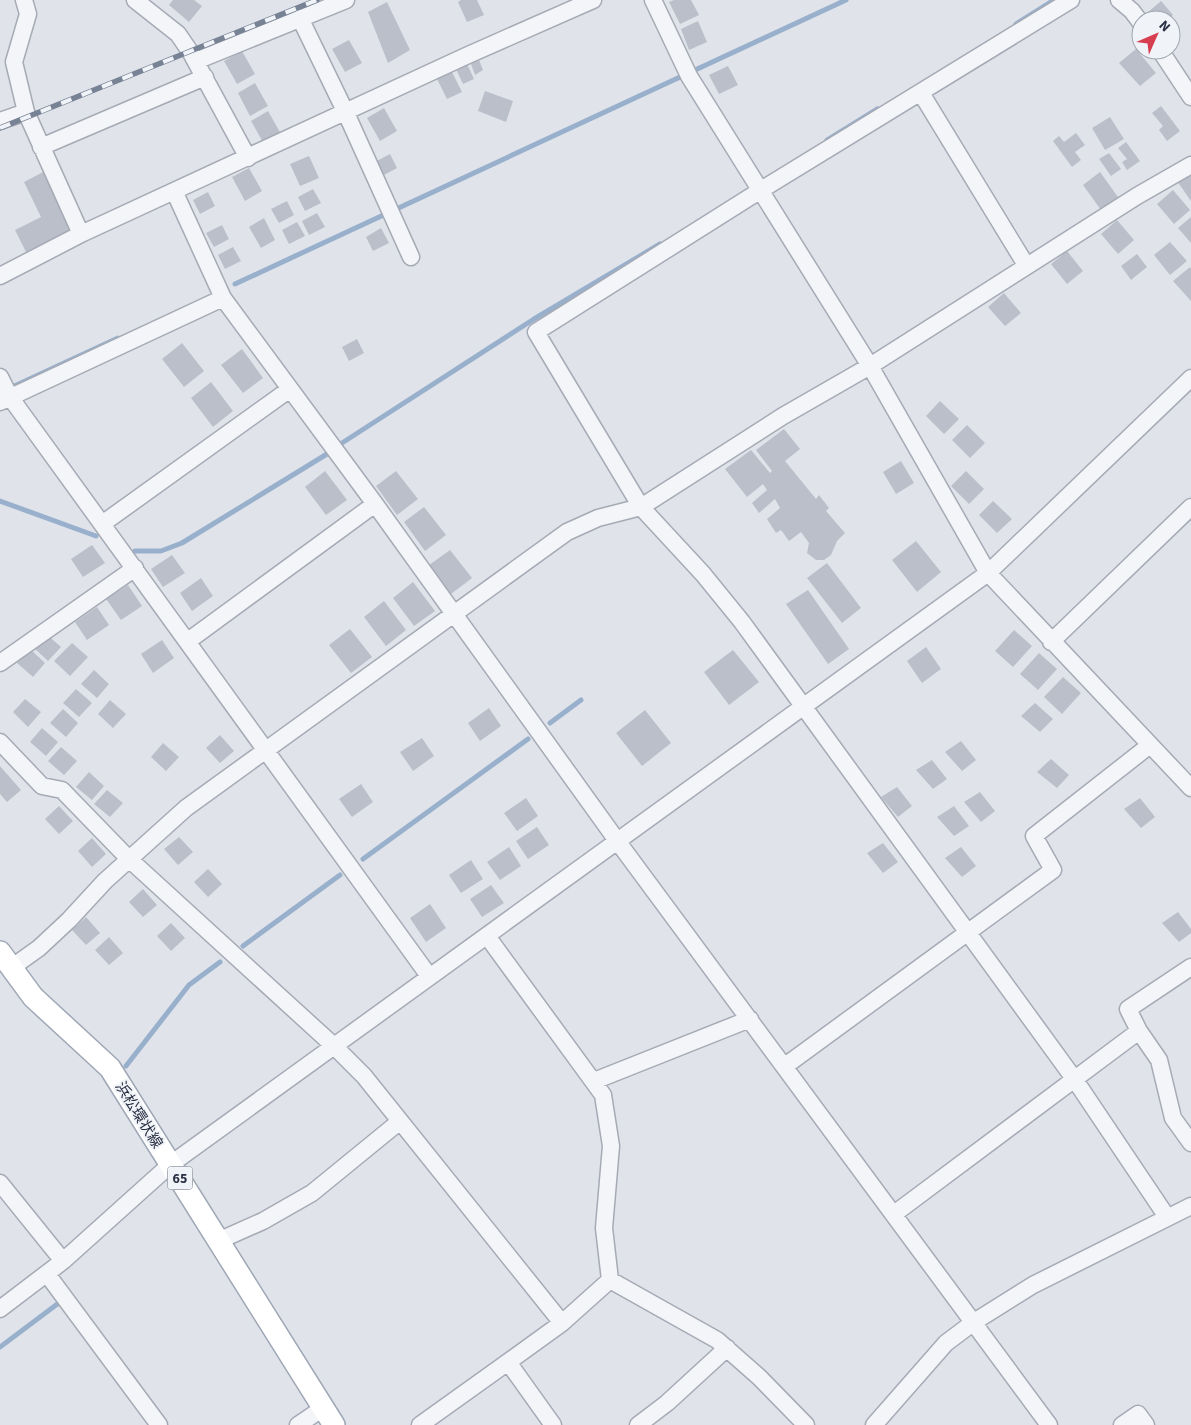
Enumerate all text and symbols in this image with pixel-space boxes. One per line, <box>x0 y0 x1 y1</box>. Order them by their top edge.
north arrow <box>1131 10 1181 60</box>
text: N <box>1154 16 1175 37</box>
street label: 浜松環状線 <box>110 1078 167 1153</box>
road number: 65 <box>168 1166 192 1190</box>

